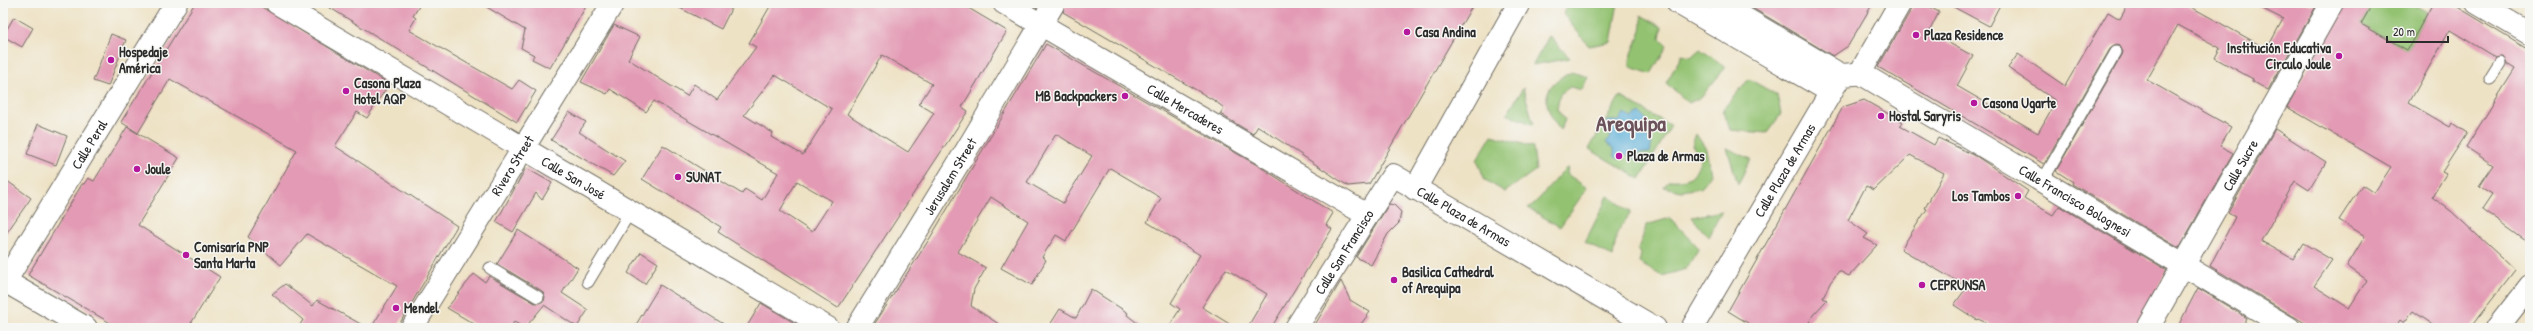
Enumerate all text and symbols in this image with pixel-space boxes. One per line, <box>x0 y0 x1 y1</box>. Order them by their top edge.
scale bar <box>2387 18 2448 44</box>
place label: Casa Andina <box>1415 22 1476 41</box>
text: 20 m <box>2393 23 2415 40</box>
place label: Plaza Residence <box>1924 25 2004 44</box>
marker: Casa Andina <box>1402 27 1412 37</box>
marker: Plaza Residence <box>1911 30 1921 40</box>
place label: Institución Educativa Circulo Joule <box>2227 38 2332 73</box>
place label: Hospedaje América <box>119 42 168 77</box>
marker: Institución Educativa Circulo Joule <box>2334 51 2344 61</box>
marker: Hospedaje América <box>106 55 116 65</box>
place label: Casona Plaza Hotel AQP <box>354 73 421 108</box>
street label: Calle Mercaderes <box>1144 79 1227 138</box>
marker: Casona Plaza Hotel AQP <box>341 86 351 96</box>
place label: MB Backpackers <box>1035 86 1118 107</box>
marker: MB Backpackers <box>1120 91 1130 101</box>
place label: Casona Ugarte <box>1982 93 2057 114</box>
marker: Casona Ugarte <box>1969 98 1979 108</box>
place label: Hostal Saryris <box>1889 106 1962 127</box>
district label: Arequipa <box>1596 108 1666 139</box>
marker: Hostal Saryris <box>1876 111 1886 121</box>
street label: Calle Peral <box>66 115 111 172</box>
street label: Calle Plaza de Armas <box>1749 120 1819 220</box>
street label: Rivero Street <box>486 131 538 199</box>
street label: Jerusalem Street <box>919 134 981 218</box>
street label: Calle Sucre <box>2218 135 2262 194</box>
place label: Plaza de Armas <box>1627 146 1705 165</box>
street label: Calle San José <box>538 151 609 204</box>
marker: Plaza de Armas <box>1614 151 1624 161</box>
place label: Joule <box>145 159 171 178</box>
street label: Calle Francisco Bolognesi <box>2015 160 2135 241</box>
marker: Joule <box>132 164 142 174</box>
place label: SUNAT <box>686 167 721 186</box>
marker: SUNAT <box>673 172 683 182</box>
street label: Calle Plaza de Armas <box>1414 181 1514 251</box>
place label: Los Tambos <box>1952 186 2011 205</box>
marker: Los Tambos <box>2013 191 2023 201</box>
street label: Calle San Francisco <box>1310 205 1378 298</box>
place label: Comisaría PNP Santa Marta <box>194 237 269 272</box>
marker: Comisaría PNP Santa Marta <box>181 250 191 260</box>
place label: Basilica Cathedral of Arequipa <box>1402 262 1494 299</box>
marker: Basilica Cathedral of Arequipa <box>1389 275 1399 285</box>
place label: CEPRUNSA <box>1930 275 1986 294</box>
marker: CEPRUNSA <box>1917 280 1927 290</box>
place label: Mendel <box>404 298 439 317</box>
marker: Mendel <box>391 303 401 313</box>

